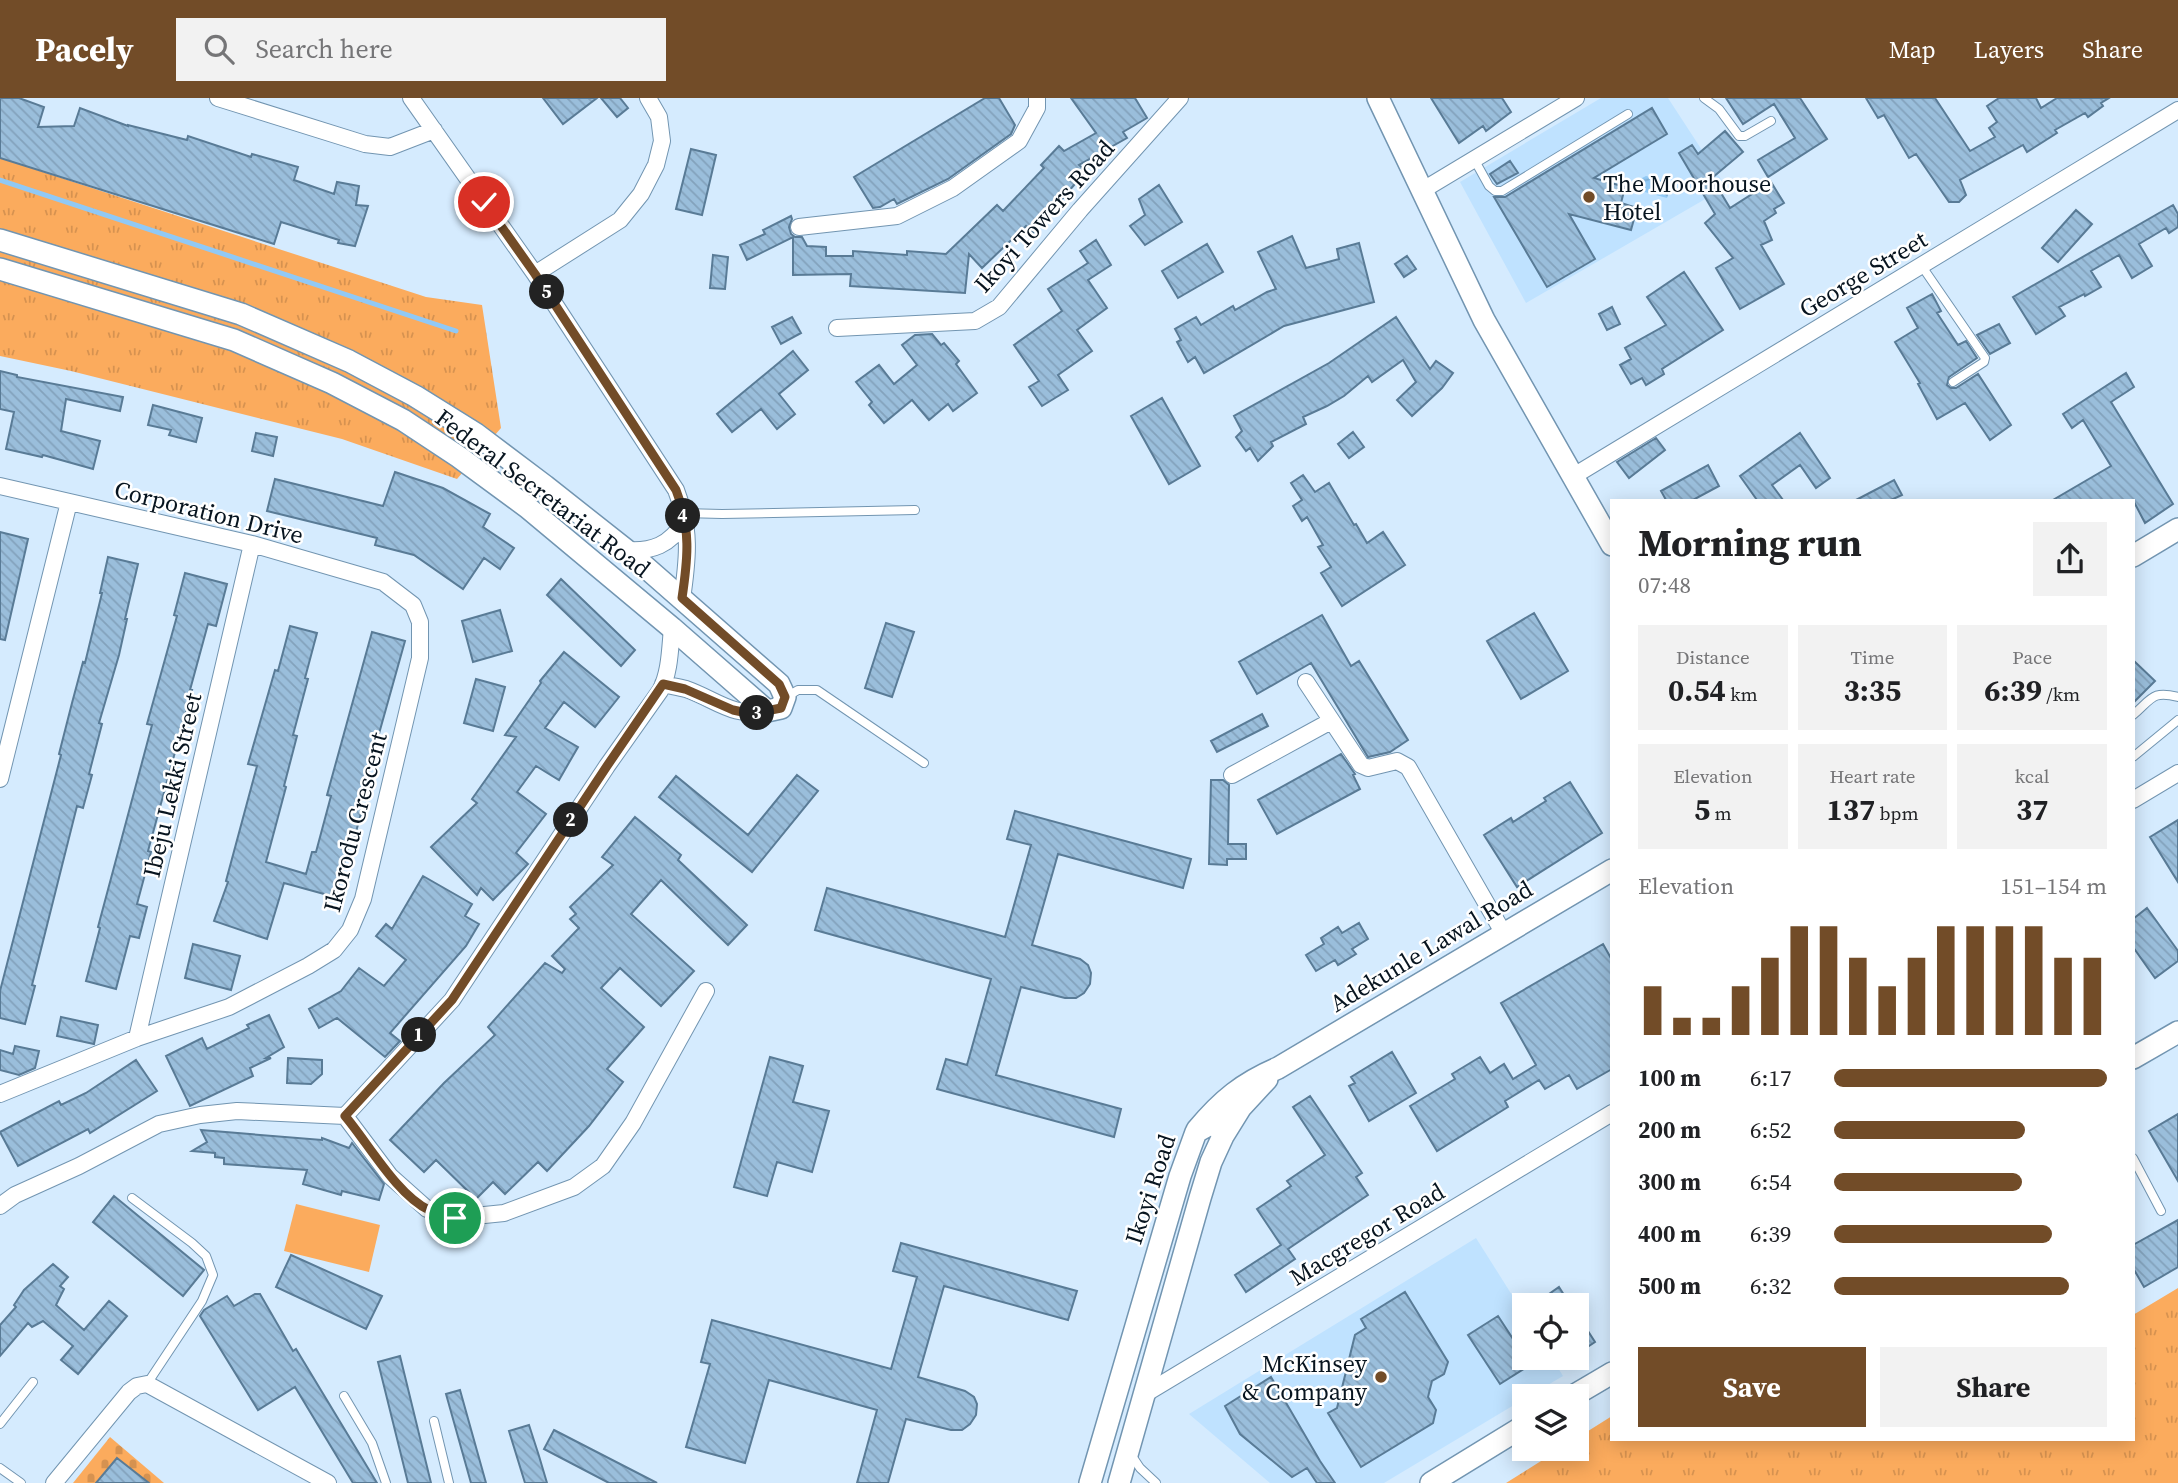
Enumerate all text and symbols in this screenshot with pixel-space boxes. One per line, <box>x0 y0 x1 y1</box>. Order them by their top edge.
search box <box>176 18 666 81</box>
text: Pacely <box>35 27 134 72</box>
icon: search <box>200 30 238 68</box>
text: Search here <box>256 31 393 67</box>
text: Map <box>1889 33 1936 66</box>
text: Layers <box>1974 33 2044 66</box>
text: Share <box>2082 33 2143 66</box>
street label: Ikoyi Towers Road <box>966 132 1122 300</box>
place label: The Moorhouse Hotel <box>1603 167 1771 228</box>
pin <box>454 172 514 232</box>
icon: check <box>465 183 503 221</box>
marker: The Moorhouse Hotel <box>1581 189 1597 205</box>
street label: George Street <box>1793 223 1933 325</box>
pin: 5 <box>530 274 564 310</box>
text: 5 <box>541 278 552 304</box>
street label: Federal Secretariat Road <box>429 401 658 585</box>
street label: Corporation Drive <box>111 473 307 551</box>
pin: 4 <box>666 498 700 534</box>
text: 4 <box>677 502 688 528</box>
text: Morning run <box>1638 517 1862 569</box>
button: share <box>2033 522 2107 596</box>
text: 07:48 <box>1638 569 1691 601</box>
text: Distance <box>1676 644 1750 670</box>
text: Time <box>1851 644 1894 670</box>
text: Pace <box>2012 644 2052 670</box>
text: 0.54 <box>1668 670 1726 711</box>
text: 3:35 <box>1844 670 1901 711</box>
text: 6:39 <box>1984 670 2042 711</box>
text: km <box>1726 681 1758 707</box>
text: /km <box>2042 681 2080 707</box>
street label: Ibeju Lekki Street <box>135 689 209 881</box>
pin: 3 <box>740 696 774 730</box>
text: 3 <box>751 699 762 725</box>
street label: Ikorodu Crescent <box>315 728 395 915</box>
text: Elevation <box>1673 763 1753 789</box>
text: Heart rate <box>1829 763 1916 789</box>
text: kcal <box>2015 763 2049 789</box>
text: 5 <box>1694 789 1710 830</box>
text: 137 <box>1826 789 1875 830</box>
text: 37 <box>2016 789 2048 830</box>
text: m <box>1710 800 1732 826</box>
text: bpm <box>1875 800 1919 826</box>
pin: 2 <box>554 802 588 838</box>
text: 2 <box>565 806 576 832</box>
text: Elevation <box>1638 870 1734 902</box>
text: 151–154 m <box>2000 870 2107 902</box>
street label: Adekunle Lawal Road <box>1323 872 1539 1020</box>
pin: 1 <box>402 1018 436 1052</box>
text: 1 <box>413 1021 424 1047</box>
text: 100 m <box>1638 1062 1701 1094</box>
text: 6:17 <box>1750 1062 1791 1094</box>
text: 200 m <box>1638 1114 1701 1146</box>
text: 6:52 <box>1750 1114 1791 1146</box>
street label: Ikoyi Road <box>1117 1129 1183 1248</box>
text: 300 m <box>1638 1166 1701 1198</box>
text: 6:54 <box>1750 1166 1791 1198</box>
street label: Macgregor Road <box>1283 1175 1451 1293</box>
pin <box>425 1188 485 1248</box>
icon: arrive <box>436 1199 474 1237</box>
text: 400 m <box>1638 1218 1701 1250</box>
text: 6:39 <box>1750 1218 1791 1250</box>
text: 500 m <box>1638 1270 1701 1302</box>
text: 6:32 <box>1750 1270 1791 1302</box>
map controls <box>1512 1293 1589 1461</box>
button: locate <box>1512 1293 1589 1370</box>
place label: McKinsey & Company <box>1242 1347 1368 1408</box>
button: Save <box>1638 1347 1866 1427</box>
button: Share <box>1880 1347 2107 1427</box>
marker: McKinsey & Company <box>1373 1369 1389 1385</box>
button: layers <box>1512 1384 1589 1461</box>

